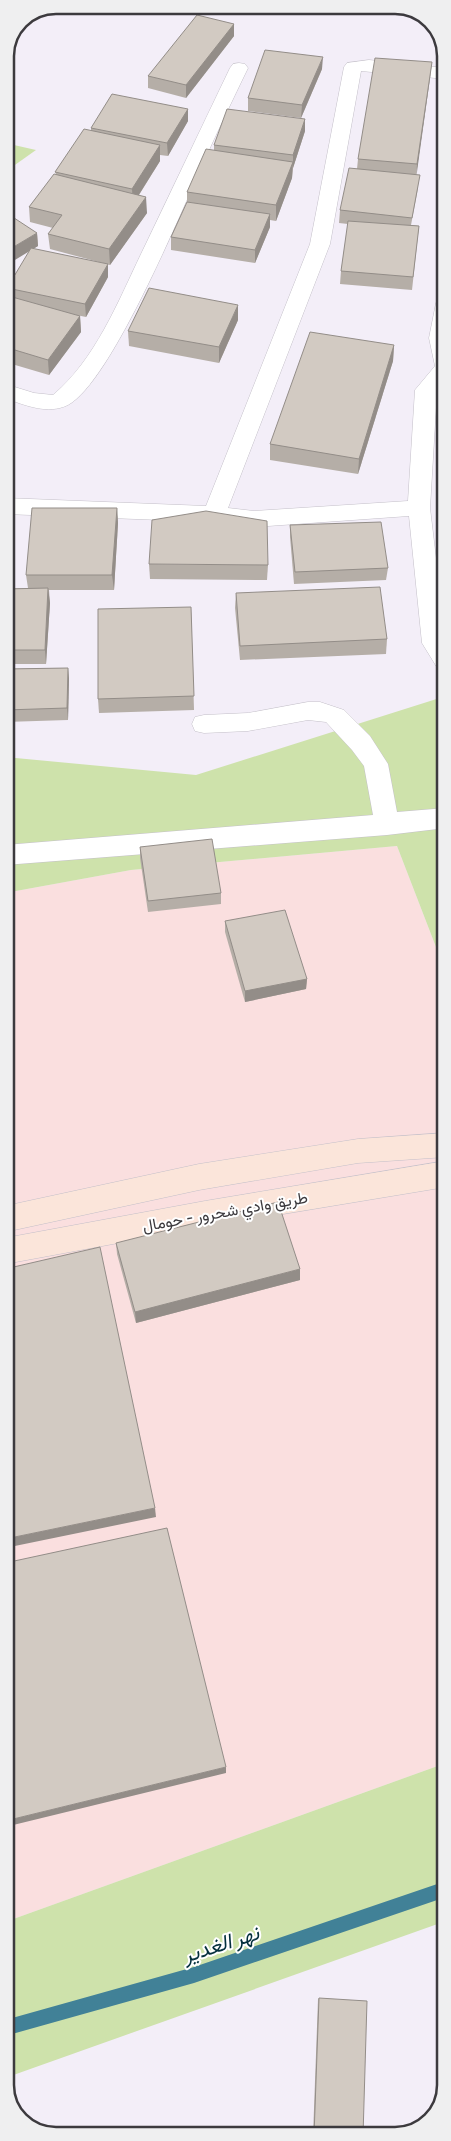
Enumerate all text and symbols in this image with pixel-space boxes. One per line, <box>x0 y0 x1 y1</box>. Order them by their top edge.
street label: طريق وادي شحرور - حومال <box>141 1188 310 1239</box>
water label: نهر الغدير <box>178 1919 263 1969</box>

